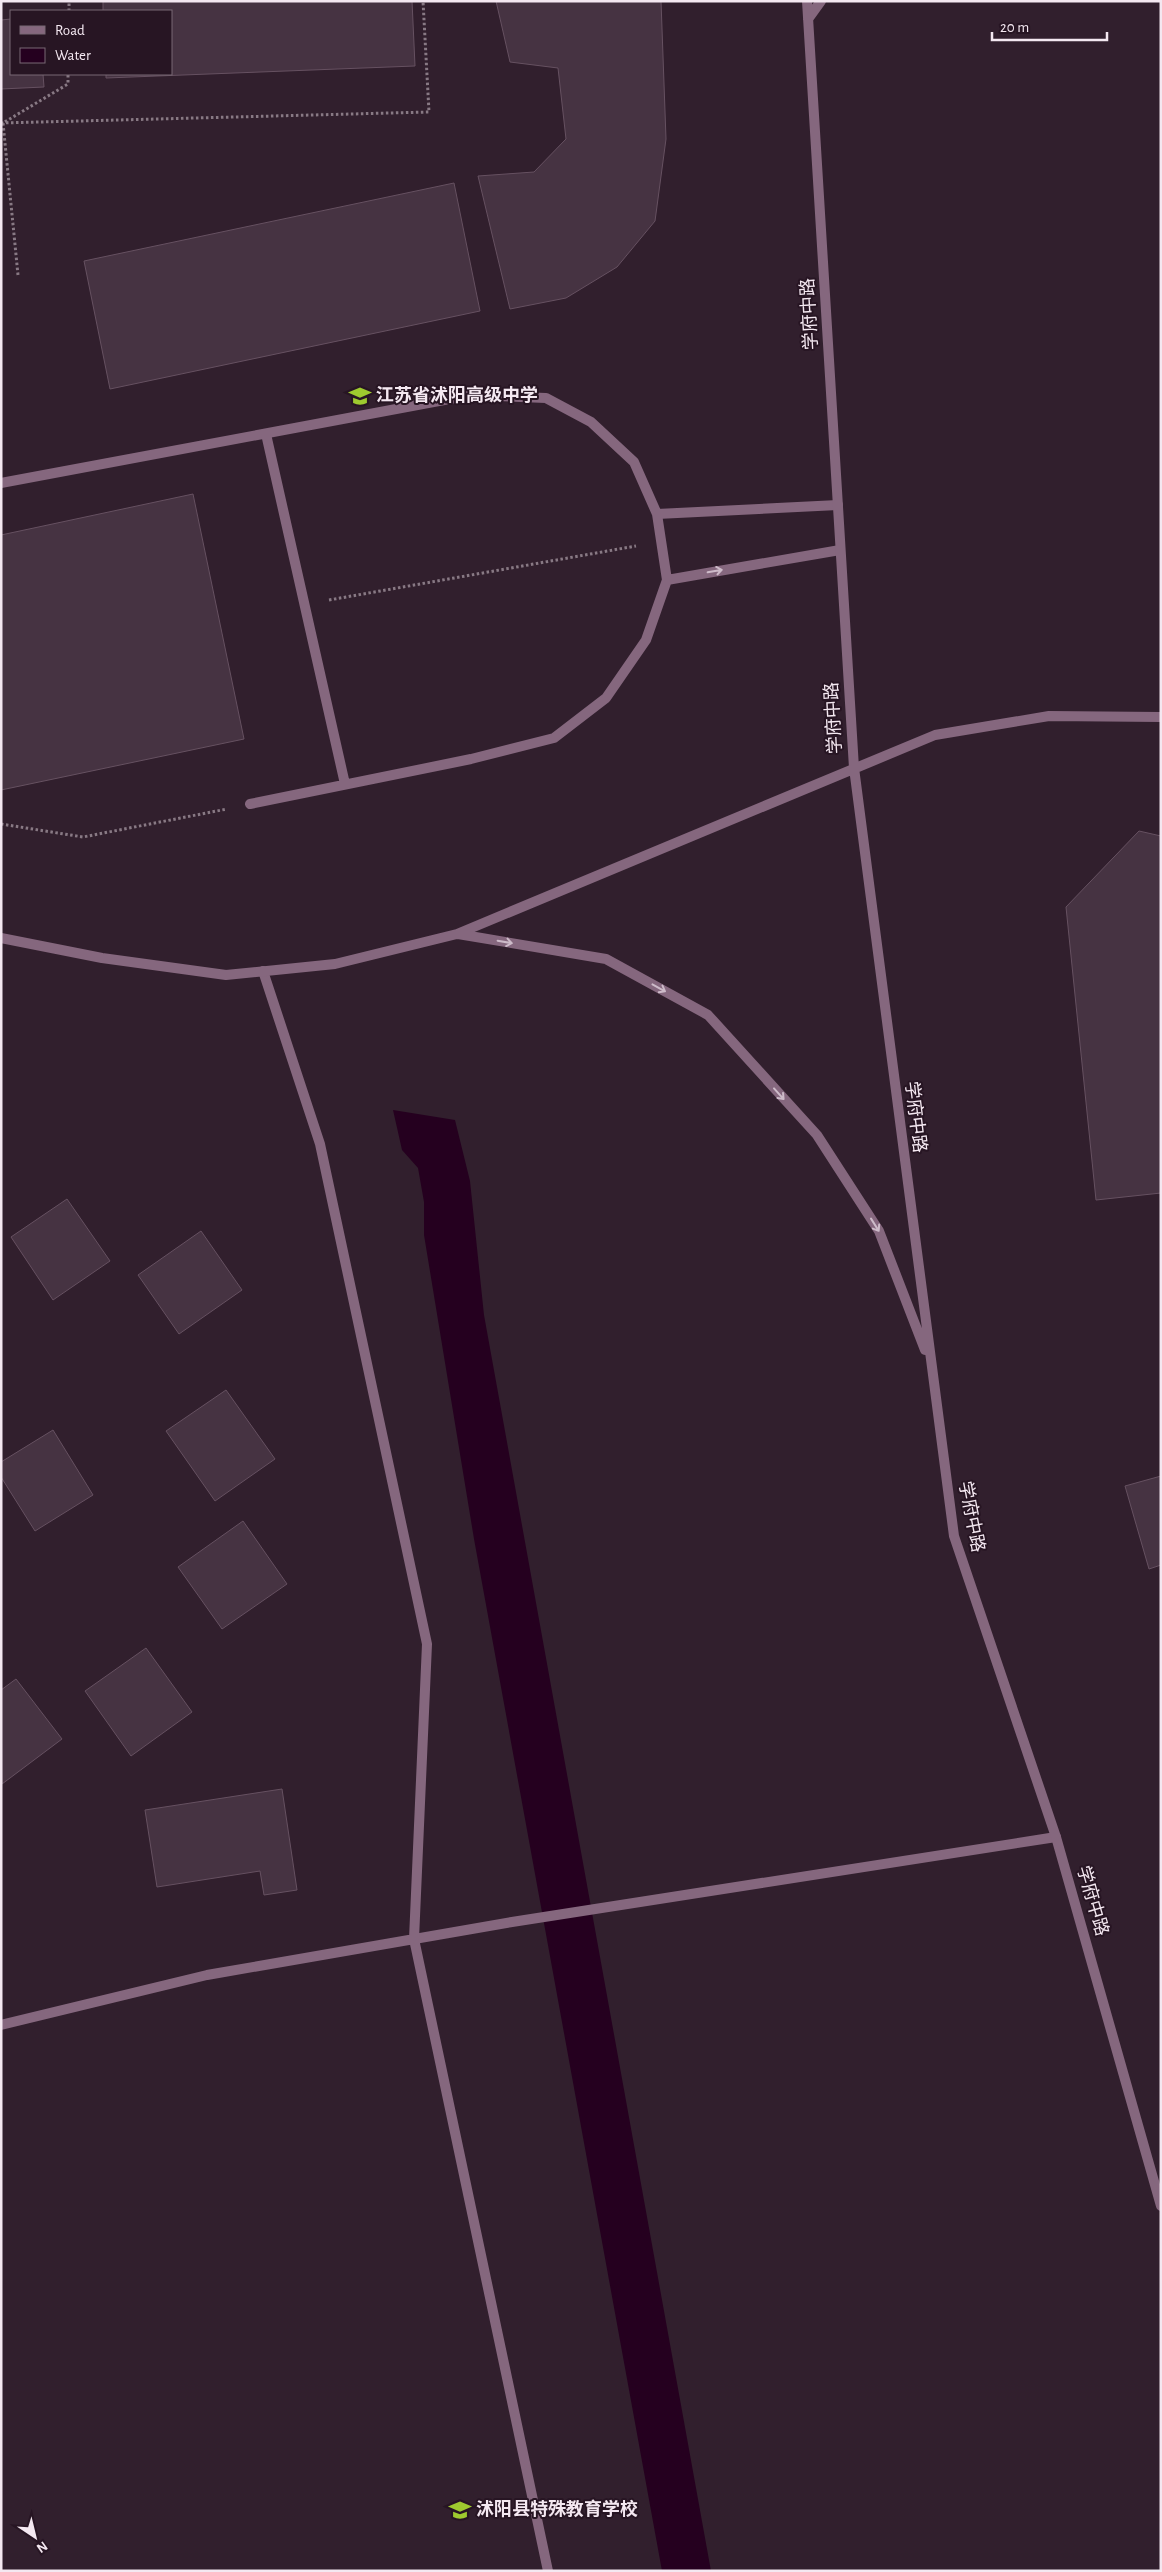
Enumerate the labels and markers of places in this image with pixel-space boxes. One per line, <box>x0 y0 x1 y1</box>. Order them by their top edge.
school or university icon: 江苏省沭阳高级中学 <box>347 383 373 409</box>
place label: 江苏省沭阳高级中学 <box>376 385 538 405</box>
school or university icon: 沭阳县特殊教育学校 <box>447 2497 473 2523</box>
place label: 沭阳县特殊教育学校 <box>476 2499 638 2519</box>

